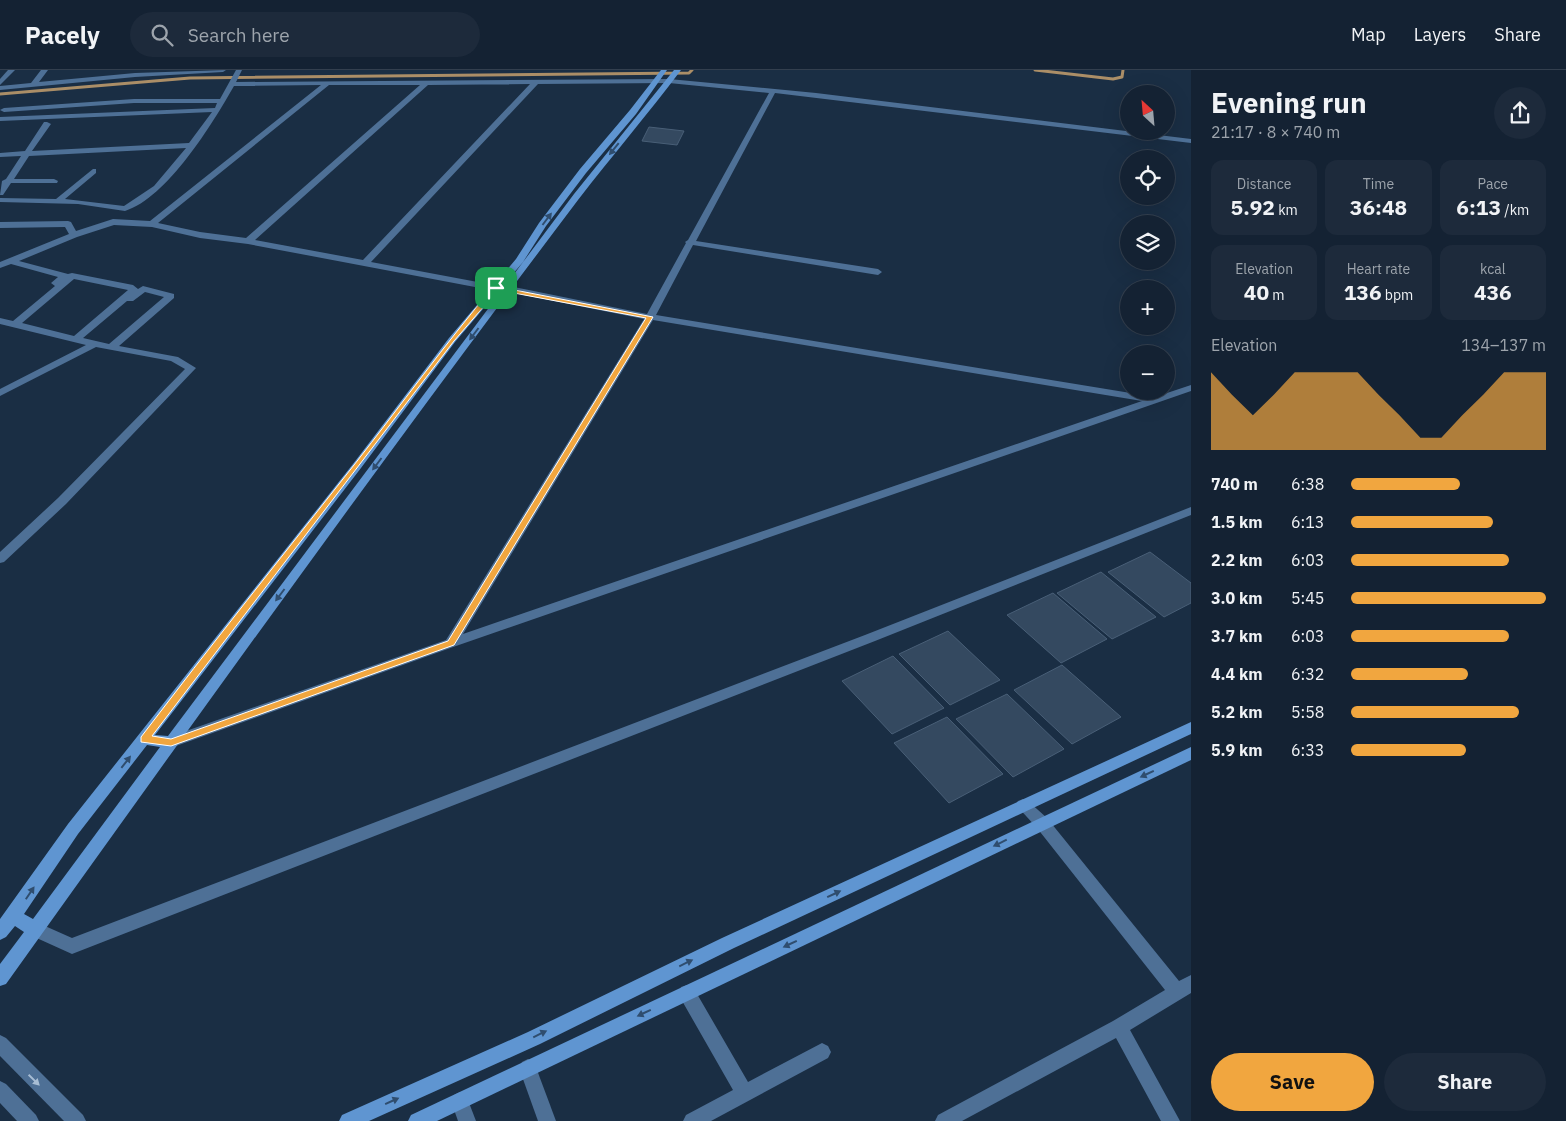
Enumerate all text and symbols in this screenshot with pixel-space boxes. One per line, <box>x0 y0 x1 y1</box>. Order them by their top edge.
search box <box>130 12 480 57</box>
text: Pacely <box>25 19 100 51</box>
icon: search <box>148 21 176 49</box>
text: Search here <box>188 23 290 47</box>
text: Map <box>1351 23 1386 46</box>
text: Layers <box>1414 23 1466 46</box>
text: Share <box>1494 23 1541 46</box>
text: Evening run <box>1211 84 1367 121</box>
north arrow <box>1120 85 1175 140</box>
map controls <box>1120 85 1175 400</box>
button: share <box>1494 87 1546 139</box>
text: 21:17 · 8 × 740 m <box>1211 122 1340 142</box>
one-way arrow <box>609 142 620 155</box>
button: locate <box>1120 150 1175 205</box>
text: Distance <box>1237 175 1291 193</box>
text: Time <box>1363 175 1394 193</box>
text: Pace <box>1478 175 1508 193</box>
text: 5.92 <box>1231 193 1275 221</box>
text: 36:48 <box>1350 193 1407 221</box>
text: 6:13 <box>1456 193 1501 221</box>
text: km <box>1275 201 1298 219</box>
text: /km <box>1501 201 1529 219</box>
one-way arrow <box>541 213 552 226</box>
button: layers <box>1120 215 1175 270</box>
text: Elevation <box>1235 260 1293 278</box>
text: Heart rate <box>1347 260 1410 278</box>
text: kcal <box>1480 260 1506 278</box>
pin <box>475 267 517 309</box>
icon: arrive <box>482 274 510 302</box>
text: 40 <box>1244 278 1269 306</box>
text: 136 <box>1344 278 1382 306</box>
text: 436 <box>1474 278 1512 306</box>
button: + <box>1120 280 1175 335</box>
text: m <box>1269 286 1285 304</box>
text: bpm <box>1382 286 1413 304</box>
one-way arrow <box>469 327 479 341</box>
text: Elevation <box>1211 335 1277 355</box>
text: 134–137 m <box>1461 335 1546 355</box>
button: − <box>1120 345 1175 400</box>
one-way arrow <box>372 457 382 471</box>
text: 740 m <box>1211 474 1258 494</box>
text: 6:38 <box>1291 474 1324 494</box>
text: 1.5 km <box>1211 512 1262 532</box>
text: 6:13 <box>1291 512 1324 532</box>
text: 2.2 km <box>1211 550 1262 570</box>
text: 6:03 <box>1291 550 1324 570</box>
one-way arrow <box>275 588 285 602</box>
text: 3.0 km <box>1211 588 1262 608</box>
text: 5:45 <box>1291 588 1324 608</box>
text: 3.7 km <box>1211 626 1262 646</box>
text: 6:03 <box>1291 626 1324 646</box>
text: 4.4 km <box>1211 664 1262 684</box>
text: 6:32 <box>1291 664 1324 684</box>
text: 5.2 km <box>1211 702 1262 722</box>
text: 5:58 <box>1291 702 1324 722</box>
text: 5.9 km <box>1211 740 1262 760</box>
text: 6:33 <box>1291 740 1324 760</box>
one-way arrow <box>121 755 131 769</box>
one-way arrow <box>1140 770 1154 778</box>
one-way arrow <box>993 839 1007 847</box>
one-way arrow <box>25 886 35 900</box>
one-way arrow <box>827 890 841 898</box>
one-way arrow <box>783 940 797 948</box>
one-way arrow <box>679 959 694 967</box>
one-way arrow <box>636 1009 651 1018</box>
one-way arrow <box>533 1030 548 1038</box>
button: Save <box>1211 1053 1374 1111</box>
button: Share <box>1384 1053 1546 1111</box>
one-way arrow <box>27 1073 39 1085</box>
one-way arrow <box>385 1097 399 1105</box>

